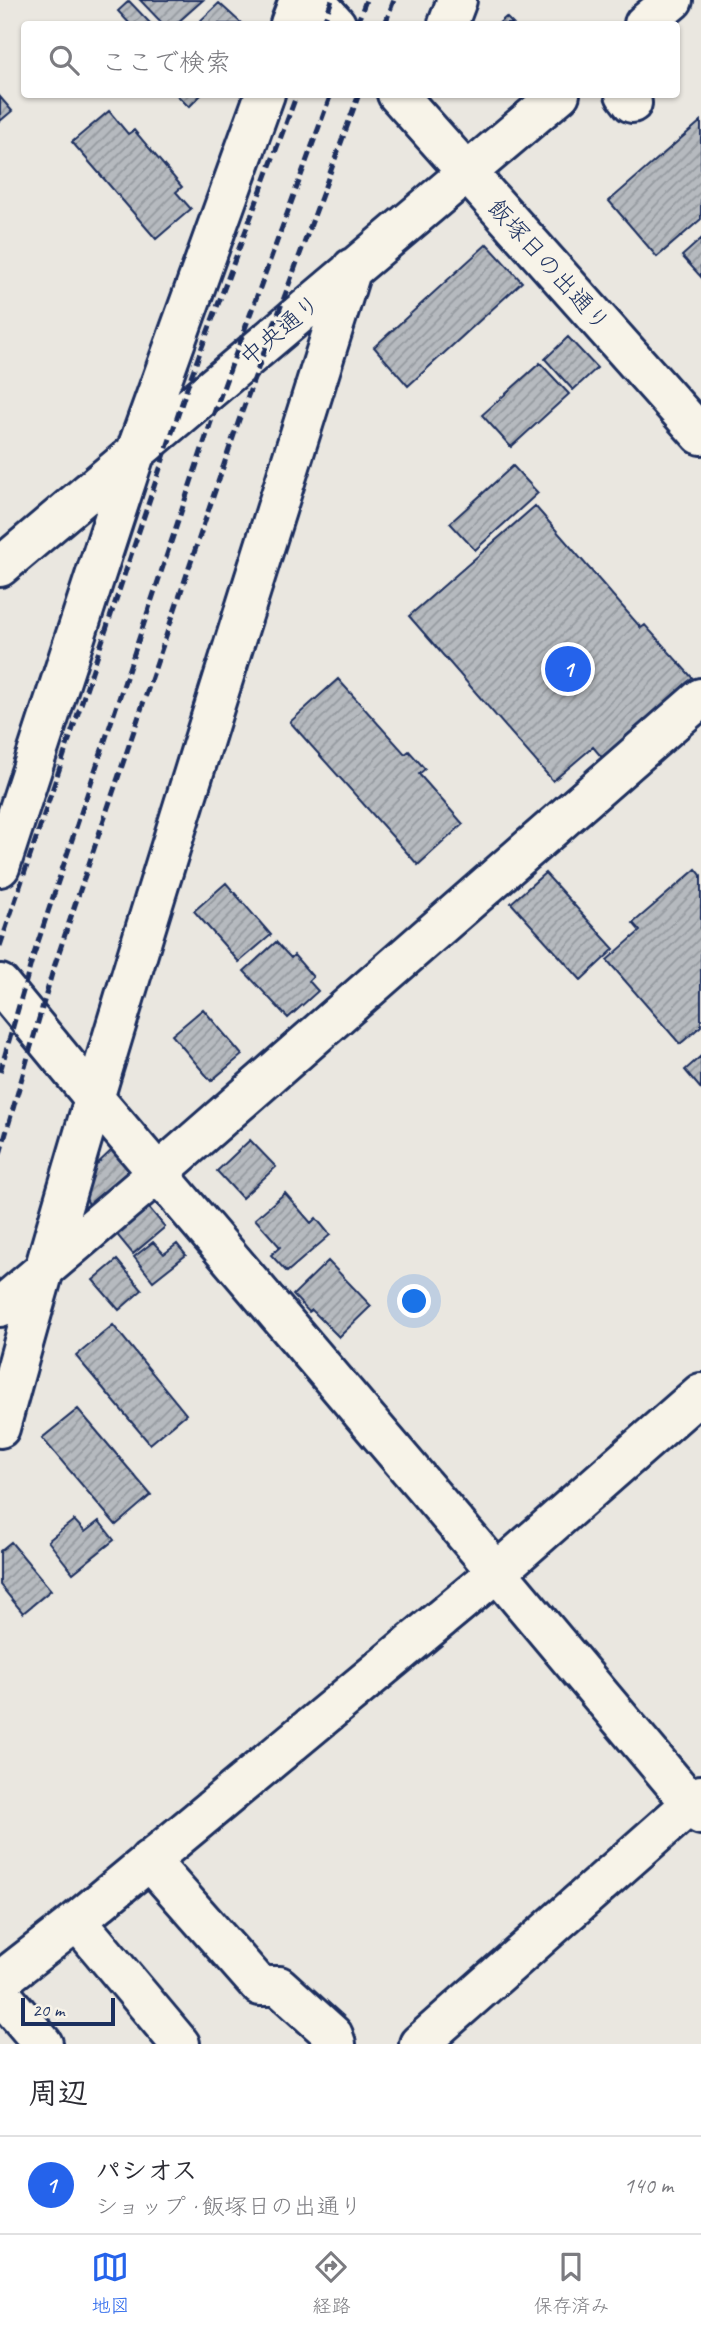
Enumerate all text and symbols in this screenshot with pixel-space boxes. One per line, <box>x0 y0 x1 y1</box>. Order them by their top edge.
search box <box>21 21 680 98</box>
icon: search <box>45 41 83 79</box>
text: ここで検索 <box>101 46 231 79</box>
street label: 飯塚日の出通り <box>482 193 616 337</box>
street label: 中央通り <box>234 288 326 372</box>
pin: 1 <box>545 643 591 695</box>
your location <box>397 1284 431 1318</box>
scale bar <box>21 1995 116 2027</box>
text: 20 m <box>32 1998 64 2022</box>
text: 周辺 <box>28 2074 88 2112</box>
text: パシオス <box>95 2154 197 2187</box>
text: 1 <box>46 2171 56 2200</box>
text: 140 m <box>624 2171 673 2200</box>
text: ショップ · 飯塚日の出通り <box>95 2192 363 2221</box>
tab: 地図 <box>91 2248 130 2318</box>
tab: 経路 <box>312 2248 351 2318</box>
tab: 保存済み <box>533 2248 610 2318</box>

